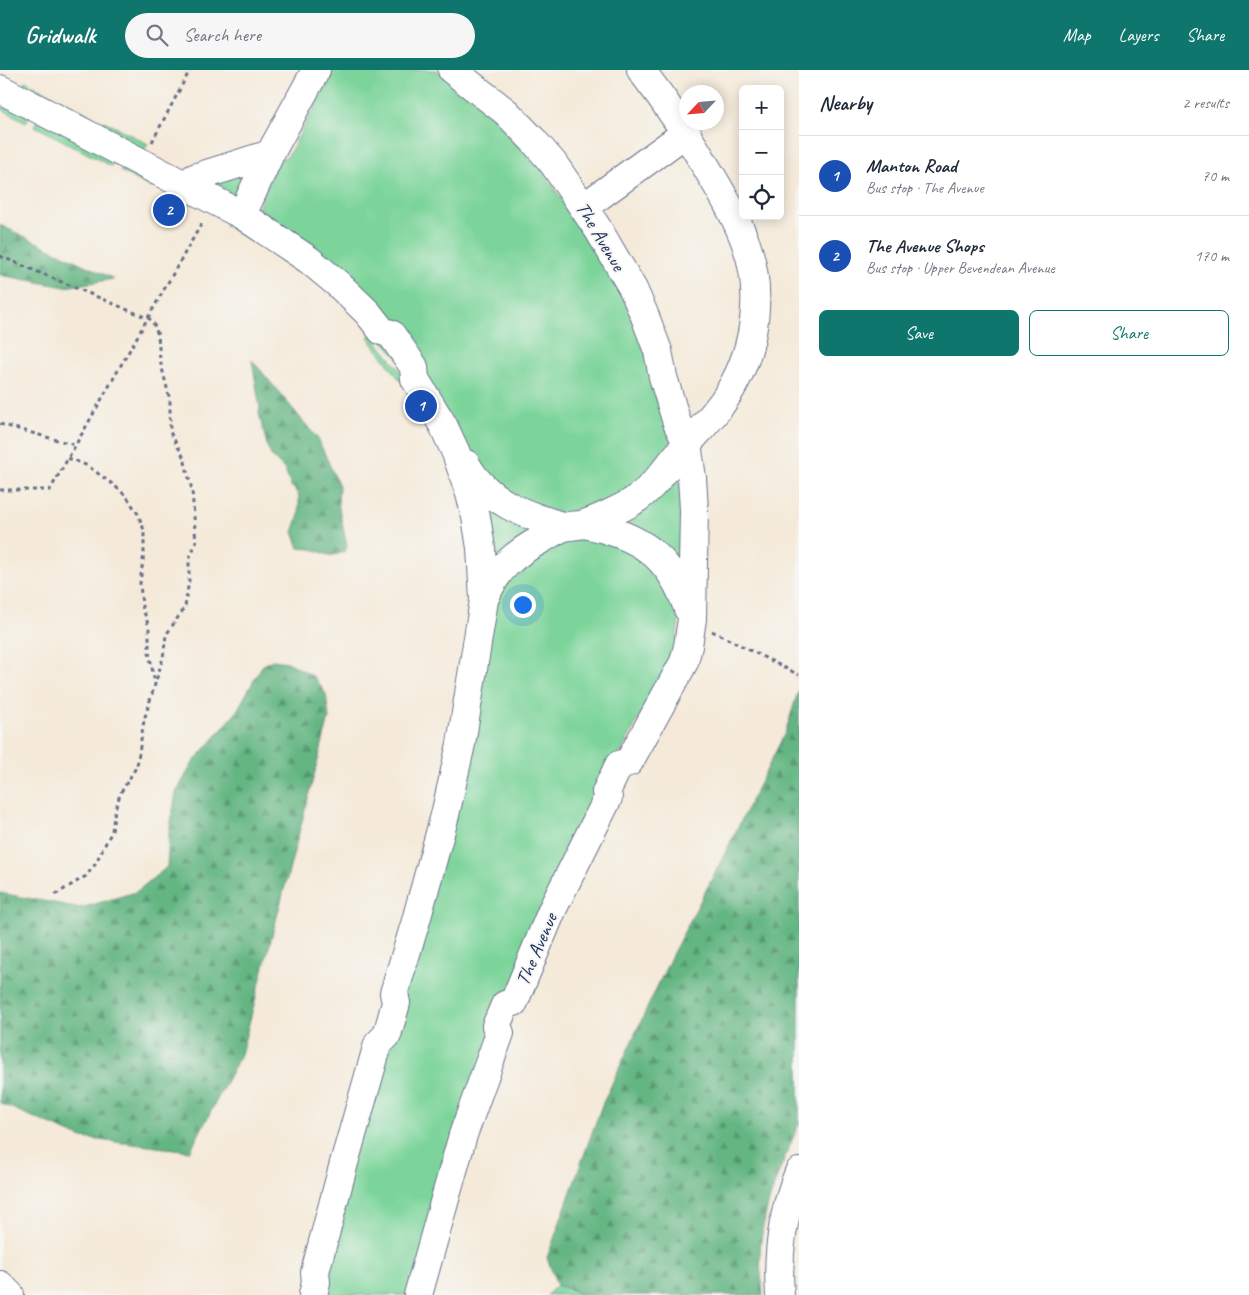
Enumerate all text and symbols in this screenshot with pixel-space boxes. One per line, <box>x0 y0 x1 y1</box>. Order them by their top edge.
search box <box>125 13 475 58</box>
text: Gridwalk <box>25 20 95 50</box>
icon: search <box>143 21 171 49</box>
text: Search here <box>183 23 261 47</box>
text: Map <box>1063 24 1091 46</box>
text: Layers <box>1119 24 1158 46</box>
text: Share <box>1186 24 1224 46</box>
north arrow <box>679 85 724 130</box>
map controls <box>739 85 784 220</box>
button: + <box>739 85 784 130</box>
text: Nearby <box>819 90 872 116</box>
text: 2 results <box>1182 93 1229 113</box>
button: − <box>739 130 784 175</box>
text: Manton Road <box>866 154 957 178</box>
text: 1 <box>831 166 839 186</box>
text: 70 m <box>1202 166 1229 186</box>
button: locate <box>739 175 784 220</box>
text: Bus stop · The Avenue <box>866 178 984 198</box>
pin: 2 <box>153 191 185 229</box>
street label: The Avenue <box>570 197 632 277</box>
text: The Avenue Shops <box>866 234 984 258</box>
text: 2 <box>831 246 839 266</box>
text: 170 m <box>1195 246 1229 266</box>
text: Bus stop · Upper Bevendean Avenue <box>866 258 1055 278</box>
button: Save <box>819 310 1019 356</box>
button: Share <box>1029 310 1229 356</box>
pin: 1 <box>405 387 437 425</box>
your location <box>510 592 536 618</box>
street label: The Avenue <box>510 908 563 989</box>

